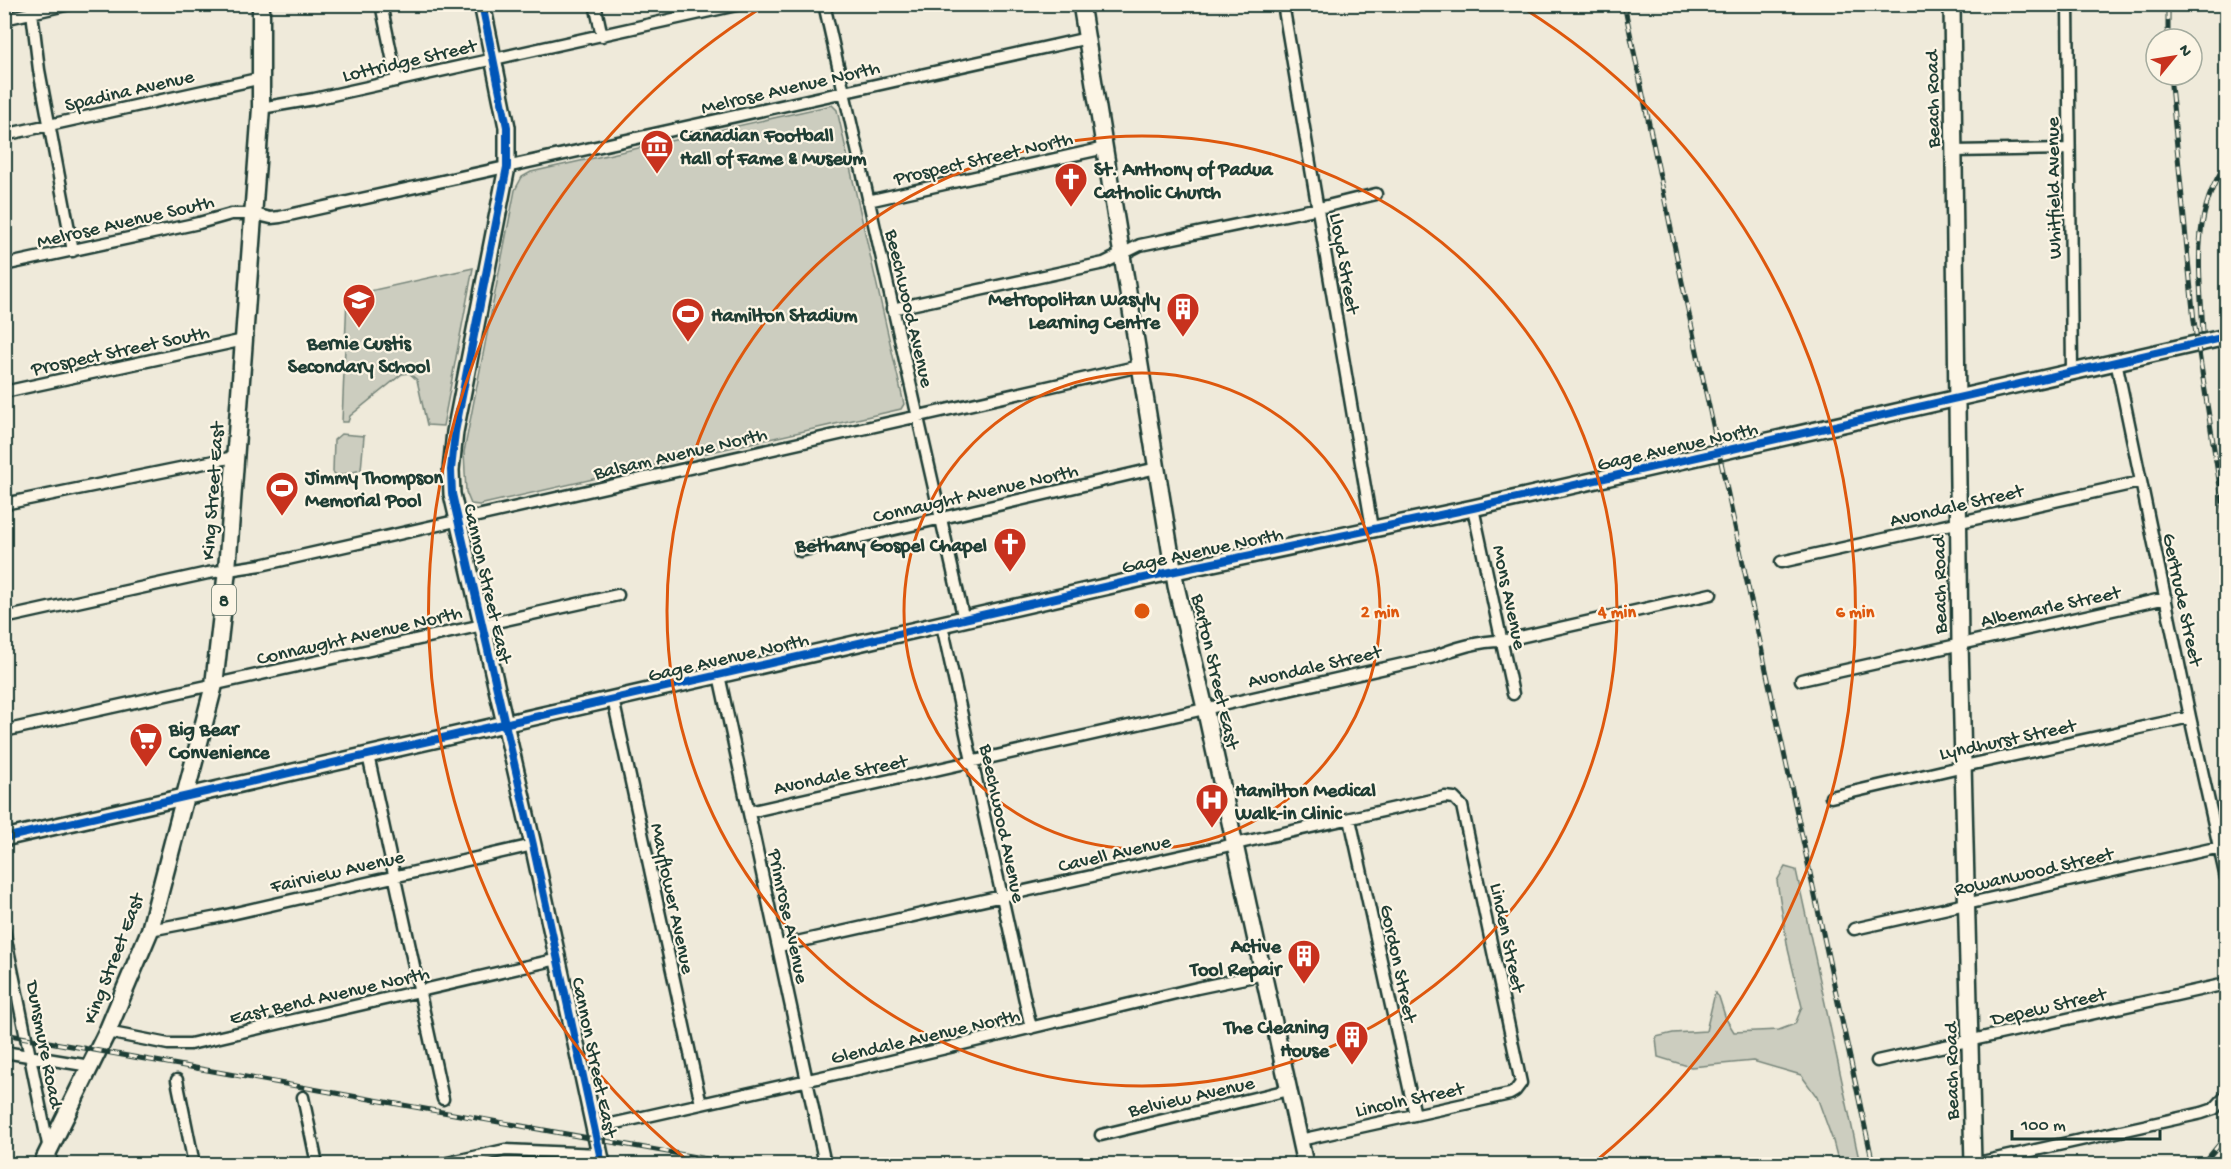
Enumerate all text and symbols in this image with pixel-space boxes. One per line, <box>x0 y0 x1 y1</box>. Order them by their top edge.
north arrow <box>2144 27 2204 87</box>
street label: Lottridge Street <box>340 35 481 89</box>
text: N <box>2173 42 2195 61</box>
street label: Beach Road <box>1922 48 1947 149</box>
street label: Melrose Avenue North <box>699 58 883 121</box>
street label: Spadina Avenue <box>63 66 197 118</box>
street label: Whitfield Avenue <box>2043 116 2068 259</box>
place label: Canadian Football Hall of Fame & Museum <box>679 126 867 172</box>
museum icon: Canadian Football Hall of Fame & Museum <box>639 128 675 175</box>
street label: Prospect Street North <box>891 129 1076 192</box>
place label: St. Anthony of Padua Catholic Church <box>1093 160 1274 206</box>
church icon: St. Anthony of Padua Catholic Church <box>1053 161 1089 208</box>
street label: Melrose Avenue South <box>35 192 217 255</box>
street label: Lloyd Street <box>1322 212 1363 318</box>
street label: Beechwood Avenue <box>878 227 937 391</box>
school or university icon: Bernie Custis Secondary School <box>341 282 377 329</box>
place label: Metropolitan Wasyly Learning Centre <box>988 290 1161 336</box>
building icon: Metropolitan Wasyly Learning Centre <box>1165 291 1201 338</box>
sports icon: Hamilton Stadium <box>670 296 706 343</box>
place label: Hamilton Stadium <box>711 306 858 329</box>
street label: Prospect Street South <box>28 322 212 383</box>
place label: Bernie Custis Secondary School <box>288 334 431 380</box>
street label: Gage Avenue North <box>1595 419 1761 478</box>
street label: King Street East <box>198 420 231 561</box>
street label: Balsam Avenue North <box>591 424 770 487</box>
street label: Connaught Avenue North <box>871 461 1081 530</box>
place label: Jimmy Thompson Memorial Pool <box>304 468 444 514</box>
sports icon: Jimmy Thompson Memorial Pool <box>264 470 300 517</box>
street label: Avondale Street <box>1888 480 2027 534</box>
street label: Cannon Street East <box>456 502 516 667</box>
street label: Gage Avenue North <box>1120 524 1286 581</box>
church icon: Bethany Gospel Chapel <box>992 526 1028 573</box>
street label: Gertrude Street <box>2155 531 2206 670</box>
street label: Beach Road <box>1929 534 1954 635</box>
place label: Bethany Gospel Chapel <box>794 536 988 559</box>
street label: Mons Avenue <box>1485 543 1530 653</box>
street label: Albemarle Street <box>1979 582 2124 634</box>
road number: 8 <box>212 585 236 615</box>
street label: Barton Street East <box>1184 591 1243 753</box>
centre of rings <box>1132 601 1152 621</box>
street label: Connaught Avenue North <box>255 603 465 672</box>
text: 2 min <box>1361 603 1400 624</box>
text: 4 min <box>1597 603 1636 624</box>
text: 6 min <box>1836 603 1875 624</box>
street label: Gage Avenue North <box>646 630 812 689</box>
street label: Avondale Street <box>1246 641 1385 695</box>
street label: Lyndhurst Street <box>1937 715 2080 767</box>
place label: Big Bear Convenience <box>168 720 270 766</box>
supermarket icon: Big Bear Convenience <box>128 721 164 768</box>
street label: Beechwood Avenue <box>972 741 1029 906</box>
street label: Avondale Street <box>772 751 911 802</box>
place label: Hamilton Medical Walk-in Clinic <box>1234 781 1376 827</box>
hospital icon: Hamilton Medical Walk-in Clinic <box>1194 782 1230 829</box>
street label: Mayflower Avenue <box>643 821 698 977</box>
street label: Cavell Avenue <box>1056 831 1174 880</box>
street label: Rowanwood Street <box>1952 843 2118 903</box>
street label: Fairview Avenue <box>268 847 408 900</box>
street label: Primrose Avenue <box>761 847 812 987</box>
street label: Linden Street <box>1483 881 1529 996</box>
street label: King Street East <box>80 889 151 1028</box>
street label: Gordon Street <box>1373 903 1421 1026</box>
place label: Active Tool Repair <box>1188 937 1283 983</box>
building icon: Active Tool Repair <box>1286 938 1322 985</box>
street label: East Bend Avenue North <box>228 963 432 1032</box>
street label: Cannon Street East <box>564 976 621 1141</box>
street label: Dunsmure Road <box>19 977 67 1112</box>
street label: Depew Street <box>1987 984 2110 1033</box>
street label: Glendale Avenue North <box>829 1005 1023 1071</box>
place label: The Cleaning House <box>1222 1018 1330 1064</box>
building icon: The Cleaning House <box>1334 1019 1370 1066</box>
street label: Beach Road <box>1941 1020 1966 1121</box>
street label: Belview Avenue <box>1125 1073 1258 1124</box>
street label: Lincoln Street <box>1353 1078 1468 1124</box>
scale bar <box>2012 1103 2160 1141</box>
text: 100 m <box>2020 1116 2066 1137</box>

